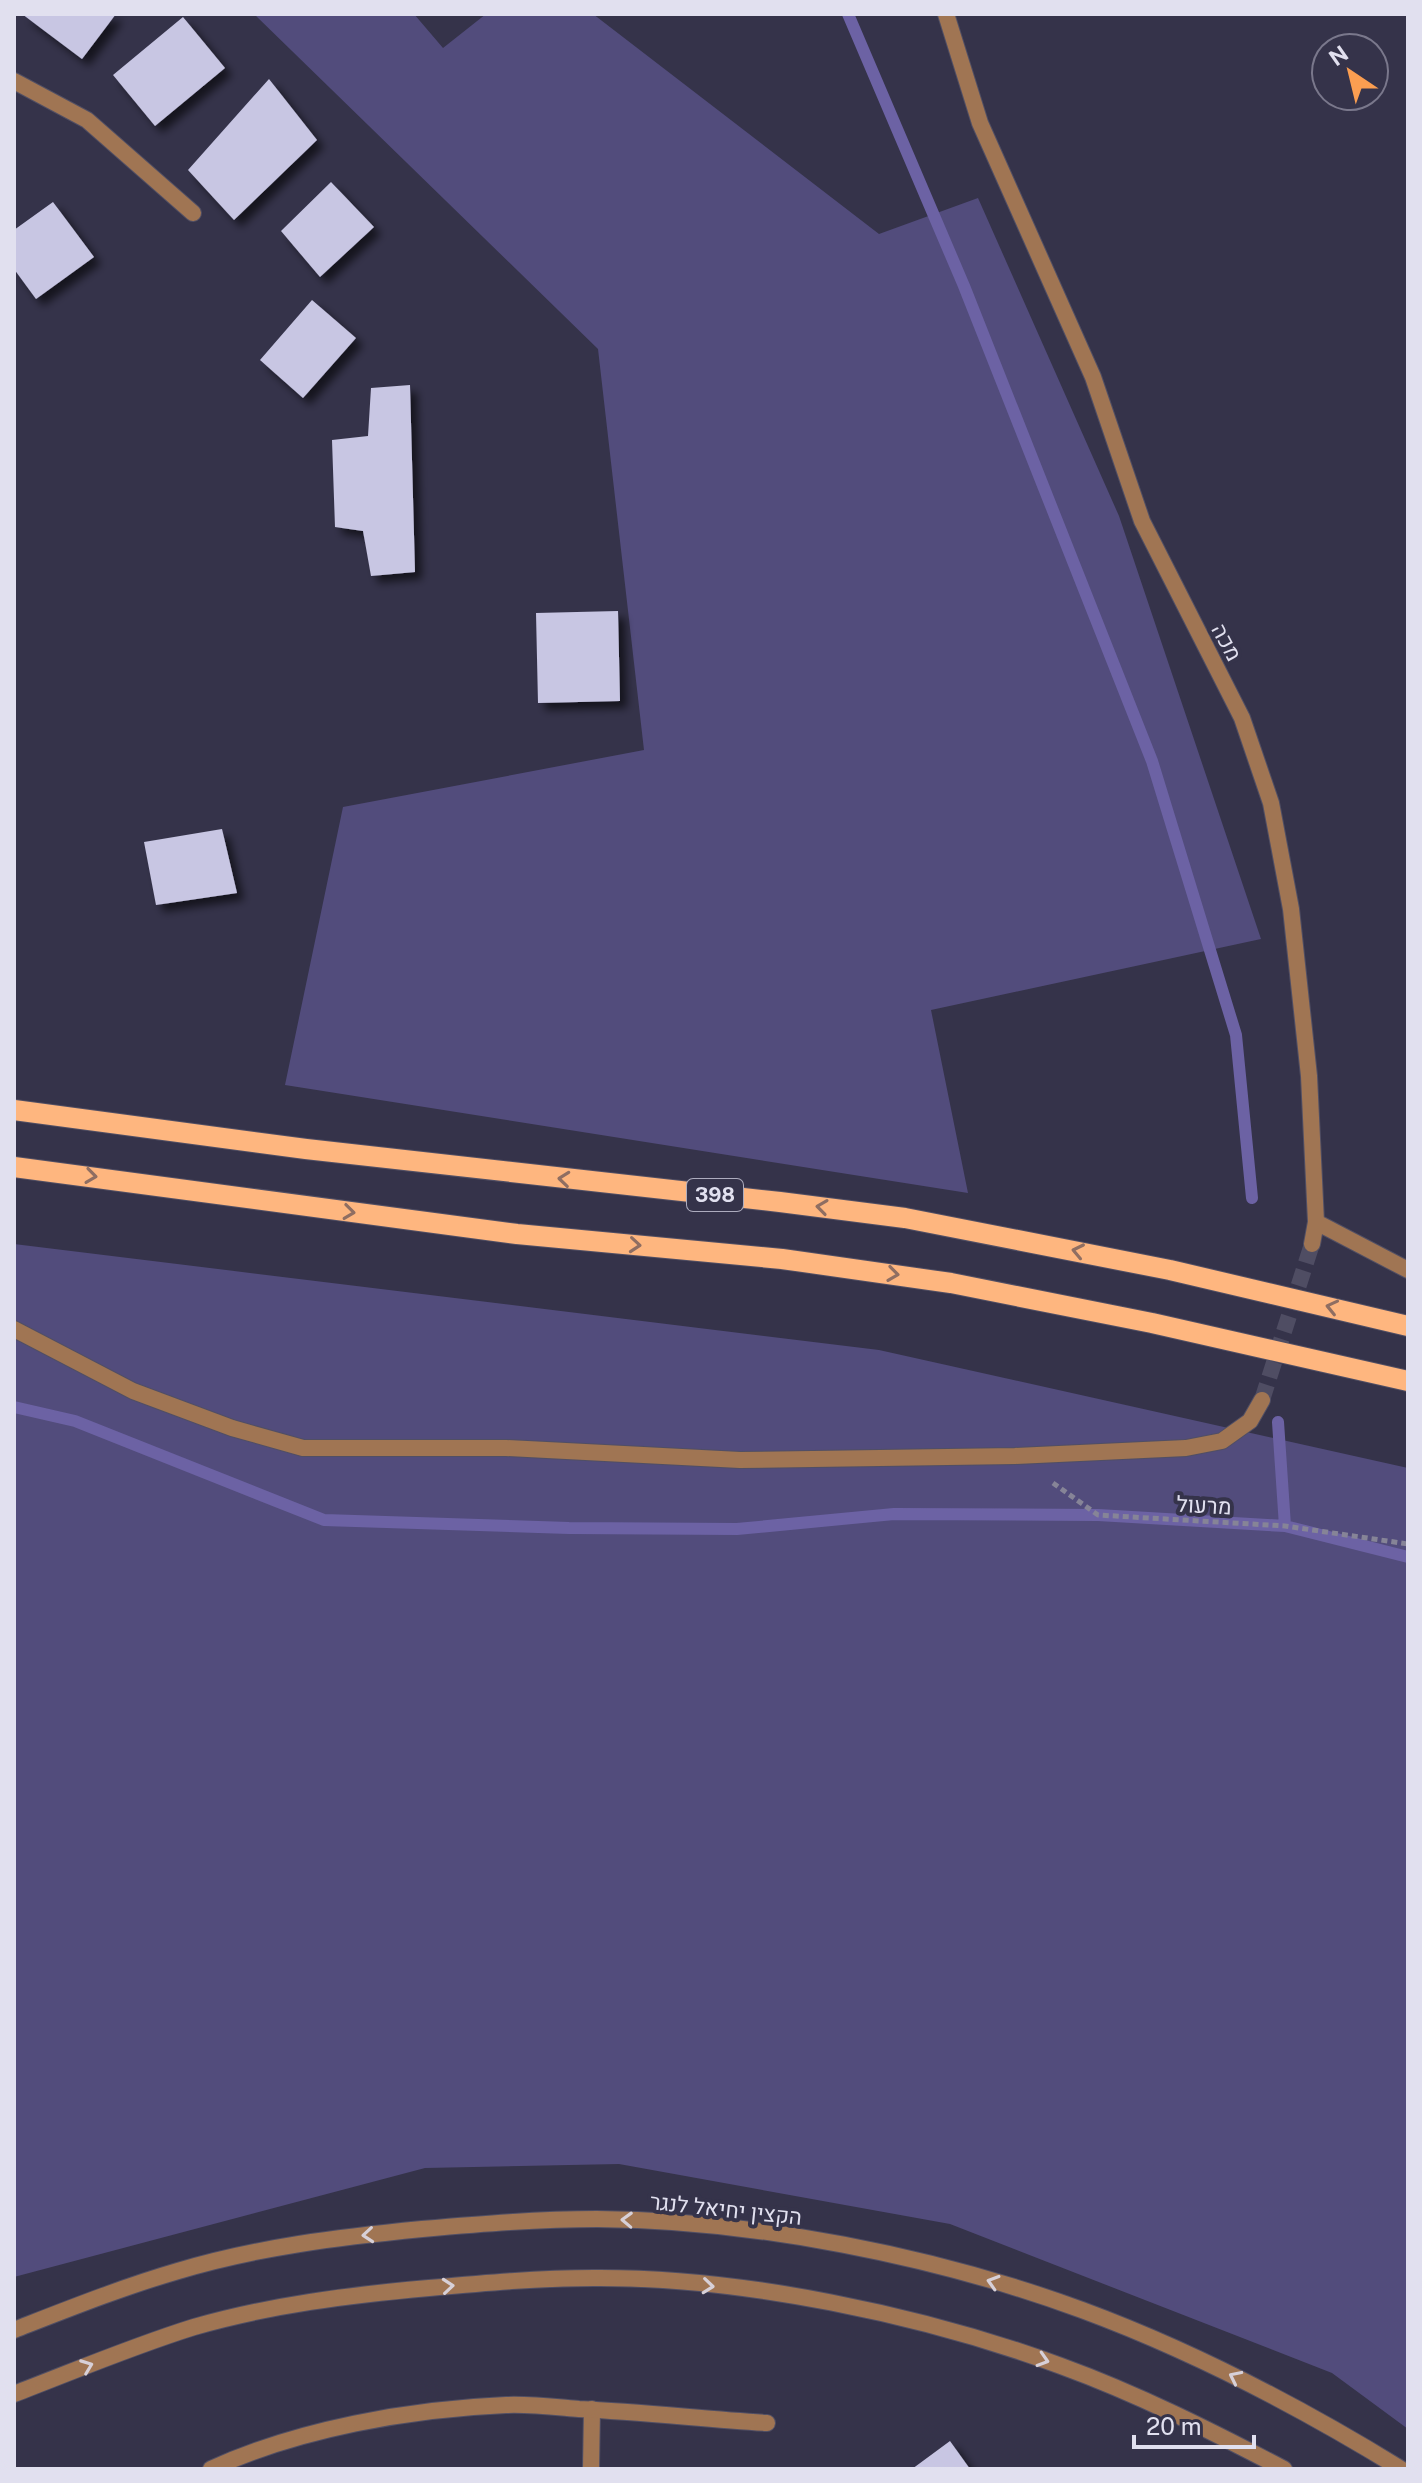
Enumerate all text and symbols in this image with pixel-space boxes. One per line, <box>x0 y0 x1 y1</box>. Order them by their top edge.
north arrow <box>1310 32 1390 112</box>
text: N <box>1324 40 1353 71</box>
street label: מכה <box>1206 619 1248 665</box>
one-way arrow <box>85 1167 98 1184</box>
one-way arrow <box>557 1171 570 1188</box>
road number: 398 <box>687 1179 743 1211</box>
one-way arrow <box>815 1199 829 1216</box>
one-way arrow <box>342 1203 356 1220</box>
one-way arrow <box>629 1236 642 1253</box>
one-way arrow <box>1072 1243 1085 1260</box>
one-way arrow <box>886 1265 900 1282</box>
one-way arrow <box>1326 1299 1340 1316</box>
street label: מרעול <box>1176 1491 1232 1519</box>
street label: הקצין יחיאל לנגר <box>649 2188 803 2230</box>
one-way arrow <box>620 2212 633 2229</box>
one-way arrow <box>361 2226 374 2243</box>
one-way arrow <box>987 2275 1001 2291</box>
one-way arrow <box>702 2277 715 2294</box>
one-way arrow <box>442 2278 455 2295</box>
one-way arrow <box>1035 2351 1049 2367</box>
one-way arrow <box>79 2359 93 2375</box>
one-way arrow <box>1229 2371 1243 2387</box>
scale bar <box>1134 2399 1254 2449</box>
text: 20 m <box>1146 2412 1202 2440</box>

